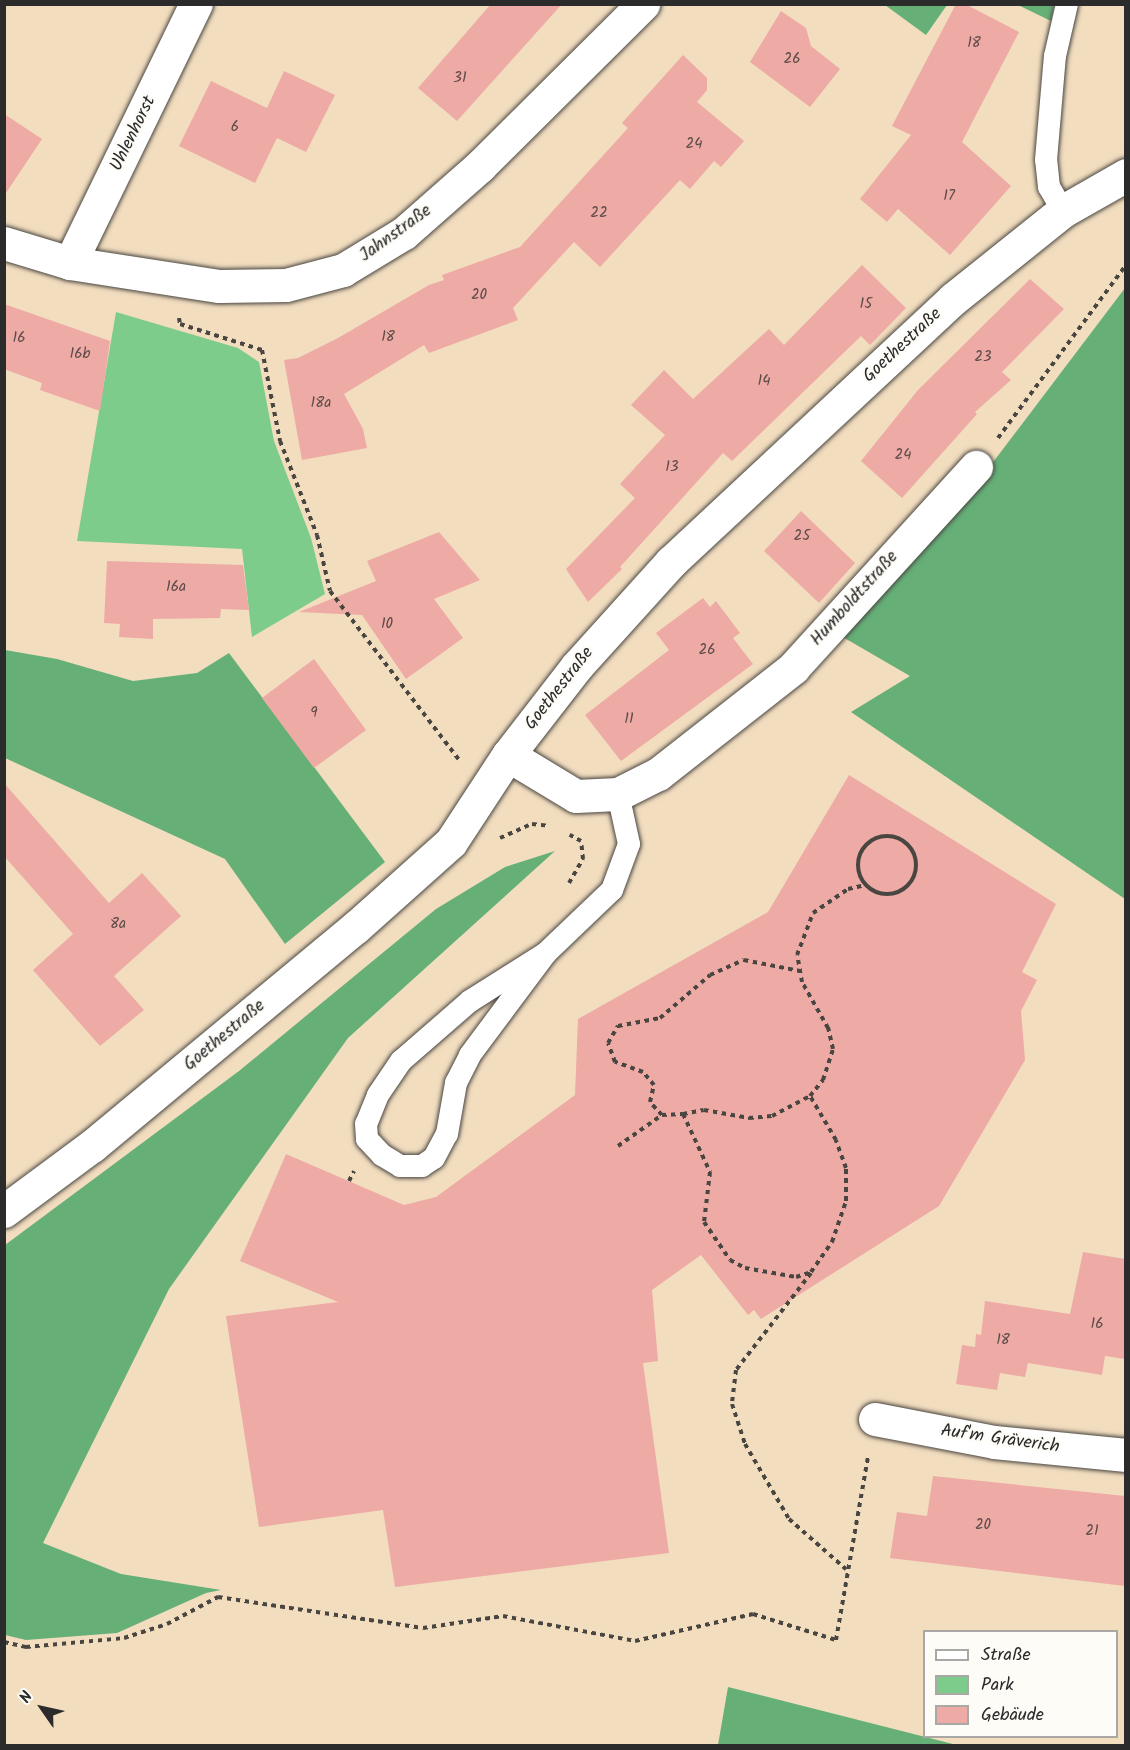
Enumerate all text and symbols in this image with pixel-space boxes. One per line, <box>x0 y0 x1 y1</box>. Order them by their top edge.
house number: 18 <box>967 35 981 53</box>
house number: 26 <box>783 51 801 69</box>
house number: 31 <box>453 70 467 88</box>
street label: Uhlenhorst <box>107 93 161 175</box>
house number: 6 <box>231 119 239 137</box>
house number: 24 <box>686 136 702 154</box>
house number: 17 <box>943 188 955 206</box>
street label: Jahnstraße <box>356 201 436 267</box>
house number: 22 <box>590 205 608 223</box>
house number: 20 <box>471 287 487 305</box>
house number: 15 <box>860 296 872 314</box>
street label: Goethestraße <box>859 304 947 388</box>
house number: 18 <box>381 329 395 347</box>
house number: 16 <box>12 330 26 348</box>
house number: 16b <box>70 346 90 364</box>
house number: 23 <box>974 349 992 367</box>
house number: 14 <box>758 373 770 391</box>
house number: 18a <box>311 395 331 413</box>
house number: 24 <box>895 447 911 465</box>
house number: 13 <box>665 459 679 477</box>
house number: 25 <box>794 528 810 546</box>
street label: Humboldtstraße <box>807 547 903 651</box>
house number: 16a <box>166 579 186 597</box>
house number: 10 <box>381 616 393 634</box>
house number: 26 <box>698 642 716 660</box>
street label: Goethestraße <box>521 643 599 735</box>
house number: 9 <box>310 705 318 723</box>
house number: 11 <box>624 711 634 729</box>
house number: 8a <box>110 916 126 934</box>
street label: Goethestraße <box>180 996 270 1076</box>
house number: 16 <box>1090 1316 1104 1334</box>
house number: 18 <box>996 1332 1010 1350</box>
street label: Auf'm Gräverich <box>939 1421 1061 1459</box>
house number: 20 <box>975 1517 991 1535</box>
house number: 21 <box>1085 1523 1099 1541</box>
legend <box>923 1630 1118 1738</box>
text: Straße <box>981 1641 1031 1670</box>
text: Park <box>981 1671 1014 1700</box>
north arrow <box>12 1678 72 1738</box>
text: N <box>13 1686 40 1709</box>
text: Gebäude <box>981 1701 1044 1730</box>

